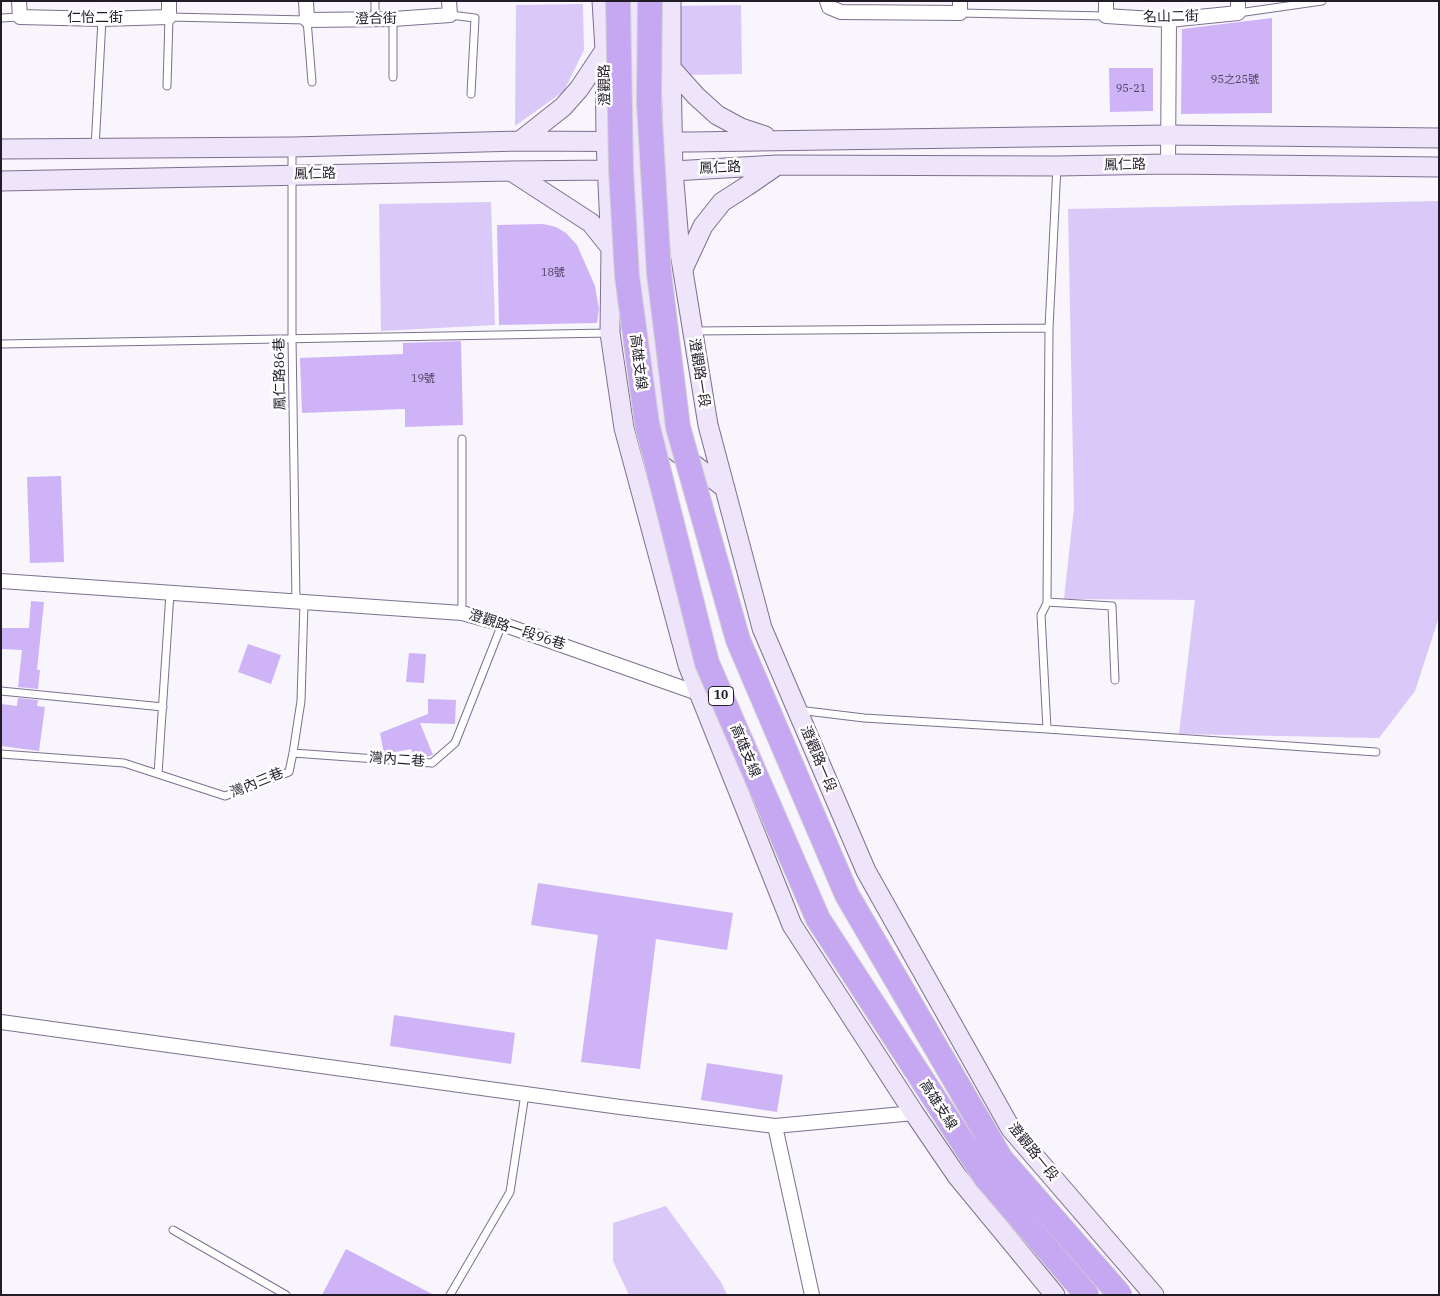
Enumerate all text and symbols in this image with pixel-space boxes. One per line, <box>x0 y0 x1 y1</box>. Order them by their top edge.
street label: 名山二街 <box>1143 8 1199 26</box>
street label: 仁怡二街 <box>67 10 123 26</box>
street label: 澄合街 <box>355 10 397 28</box>
street label: 澄觀路 <box>596 64 614 106</box>
house number: 95之25號 <box>1211 73 1259 87</box>
house number: 95-21 <box>1116 82 1146 96</box>
street label: 鳳仁路 <box>1104 156 1146 174</box>
street label: 鳳仁路 <box>699 159 741 177</box>
street label: 鳳仁路 <box>294 165 336 183</box>
house number: 18號 <box>541 266 565 280</box>
street label: 高雄支線 <box>626 333 650 391</box>
street label: 鳳仁路86巷 <box>271 337 289 411</box>
street label: 澄觀路一段 <box>685 337 713 409</box>
house number: 19號 <box>411 372 435 386</box>
street label: 澄觀路一段96巷 <box>466 606 568 654</box>
road number: 10 <box>708 686 734 706</box>
street label: 高雄支線 <box>726 722 764 780</box>
street label: 澄觀路一段 <box>797 724 839 794</box>
street label: 灣內二巷 <box>368 750 426 770</box>
street label: 灣內三巷 <box>228 765 286 801</box>
street label: 高雄支線 <box>916 1077 960 1133</box>
street label: 澄觀路一段 <box>1004 1120 1062 1184</box>

